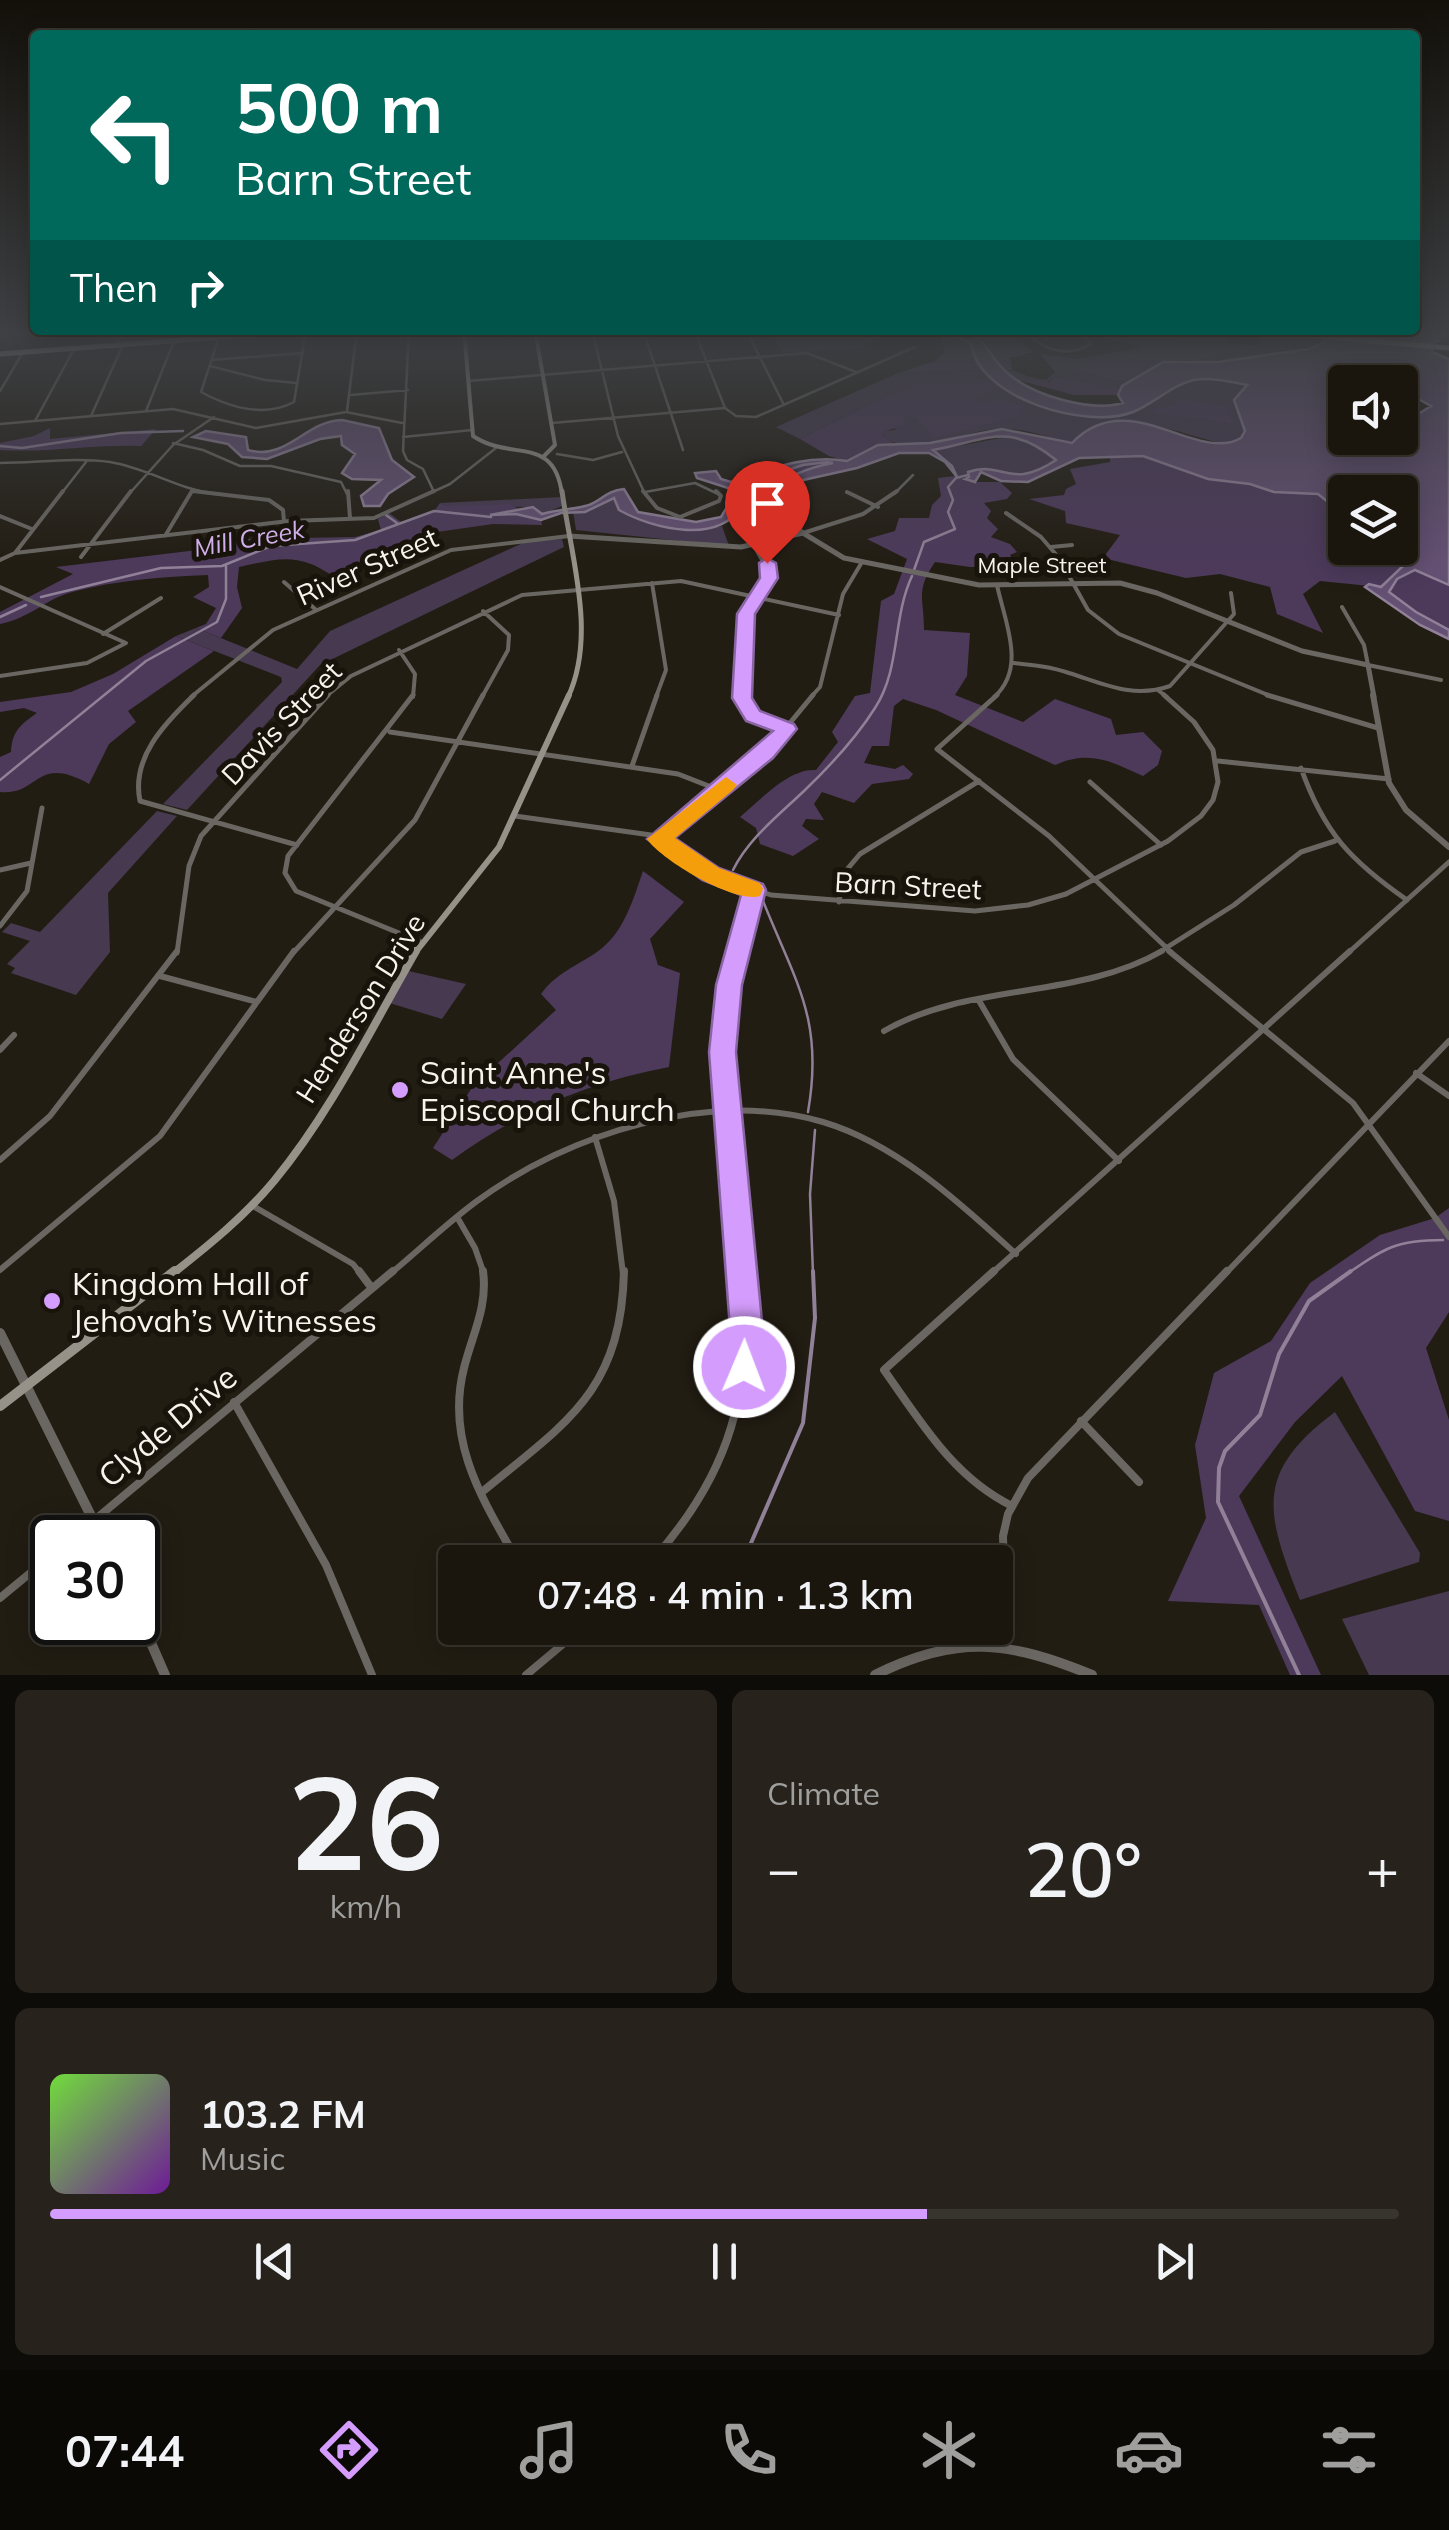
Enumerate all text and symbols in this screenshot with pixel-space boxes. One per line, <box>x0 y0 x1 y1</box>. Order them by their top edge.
text: 500 m <box>235 63 443 151</box>
icon: left <box>70 70 200 200</box>
text: Barn Street <box>235 150 472 206</box>
icon: right <box>178 260 233 315</box>
text: Then <box>70 264 158 312</box>
map controls <box>1328 365 1418 565</box>
button: sound <box>1328 365 1418 455</box>
pin <box>725 461 810 564</box>
button: layers <box>1328 475 1418 565</box>
icon: arrive <box>740 476 795 531</box>
water label: Mill Creek <box>191 513 308 563</box>
street label: River Street <box>291 519 443 613</box>
street label: Maple Street <box>977 551 1107 579</box>
street label: Davis Street <box>214 654 349 792</box>
street label: Barn Street <box>834 864 983 906</box>
street label: Henderson Drive <box>288 907 432 1109</box>
place label: Saint Anne's Episcopal Church <box>420 1052 675 1129</box>
marker: Saint Anne's Episcopal Church <box>389 1079 411 1101</box>
place label: Kingdom Hall of Jehovah’s Witnesses <box>72 1263 377 1340</box>
marker: Kingdom Hall of Jehovah’s Witnesses <box>41 1290 63 1312</box>
position arrow <box>692 1315 796 1419</box>
street label: Clyde Drive <box>90 1357 244 1495</box>
speed limit sign: 30 <box>30 1515 160 1645</box>
text: 07:48 · 4 min · 1.3 km <box>537 1571 914 1619</box>
text: 26 <box>288 1739 444 1903</box>
text: Climate <box>767 1773 880 1813</box>
text: 20° <box>1024 1822 1142 1916</box>
text: − <box>767 1834 800 1903</box>
text: + <box>1366 1834 1399 1903</box>
text: km/h <box>330 1886 402 1926</box>
text: 103.2 FM <box>200 2090 366 2138</box>
text: Music <box>200 2138 285 2178</box>
icon: previous <box>247 2234 302 2289</box>
icon: pause <box>697 2234 752 2289</box>
icon: next <box>1147 2234 1202 2289</box>
icon: directions <box>314 2415 384 2485</box>
icon: music <box>514 2415 584 2485</box>
icon: phone <box>714 2415 784 2485</box>
icon: climate <box>914 2415 984 2485</box>
icon: car <box>1114 2415 1184 2485</box>
icon: filters <box>1314 2415 1384 2485</box>
text: 07:44 <box>65 2422 184 2478</box>

